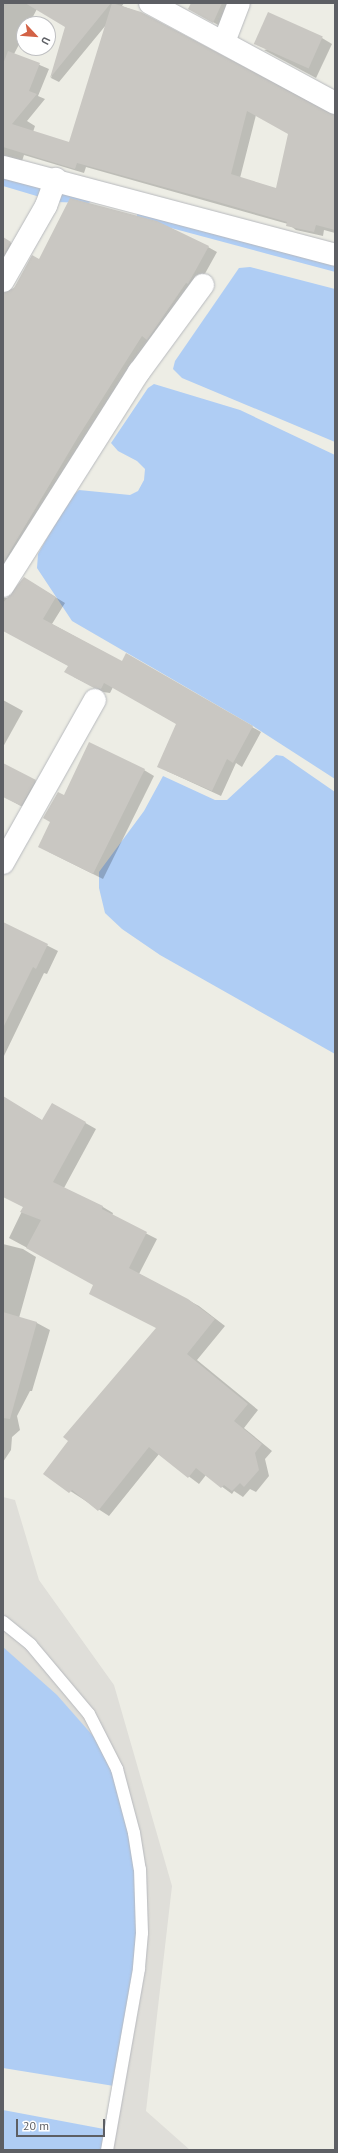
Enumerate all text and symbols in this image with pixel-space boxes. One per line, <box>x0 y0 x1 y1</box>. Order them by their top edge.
north arrow <box>16 16 56 56</box>
text: U <box>38 35 54 47</box>
scale bar <box>18 2111 107 2137</box>
text: 20 m <box>23 2118 49 2133</box>

